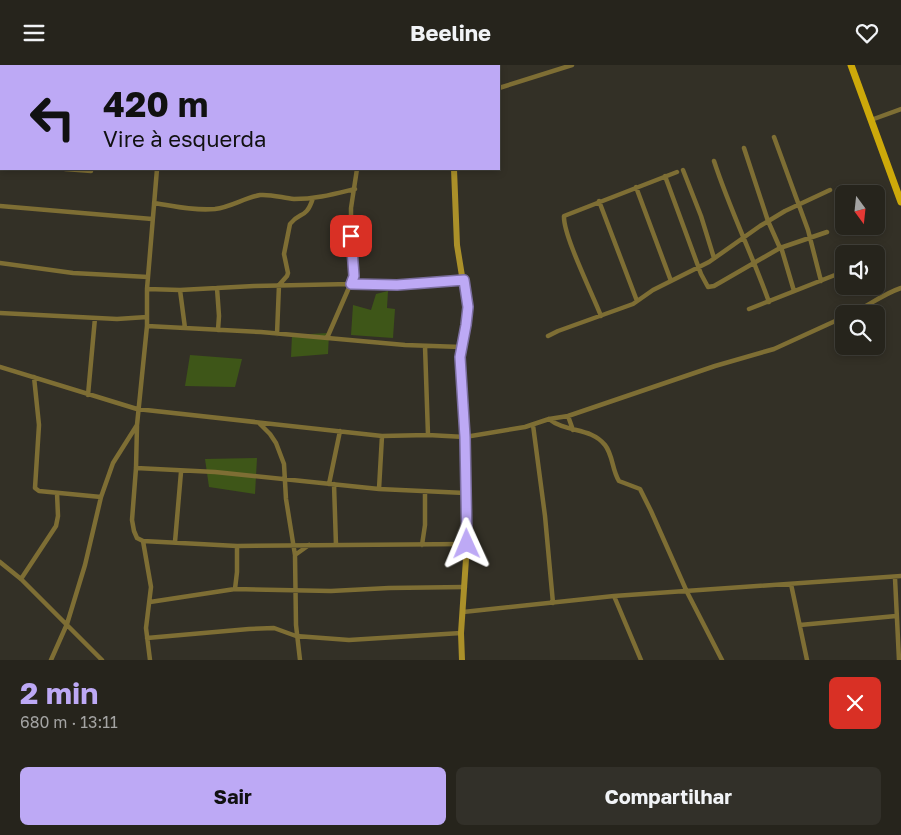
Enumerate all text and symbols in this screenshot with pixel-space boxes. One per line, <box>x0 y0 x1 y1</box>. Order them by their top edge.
icon: menu <box>20 19 48 47</box>
text: Beeline <box>410 19 491 46</box>
icon: heart <box>853 19 881 47</box>
text: 420 m <box>103 83 208 125</box>
icon: left <box>20 85 85 150</box>
text: Vire à esquerda <box>103 125 267 152</box>
north arrow <box>835 185 885 235</box>
map controls <box>835 185 885 355</box>
pin <box>330 215 372 257</box>
icon: arrive <box>337 222 365 250</box>
button: sound <box>835 245 885 295</box>
button: search <box>835 305 885 355</box>
position arrow <box>440 517 492 569</box>
text: 2 min <box>20 675 98 711</box>
button: close <box>829 677 881 729</box>
text: 680 m · 13:11 <box>20 712 118 732</box>
button: Sair <box>20 767 446 825</box>
button: Compartilhar <box>456 767 881 825</box>

